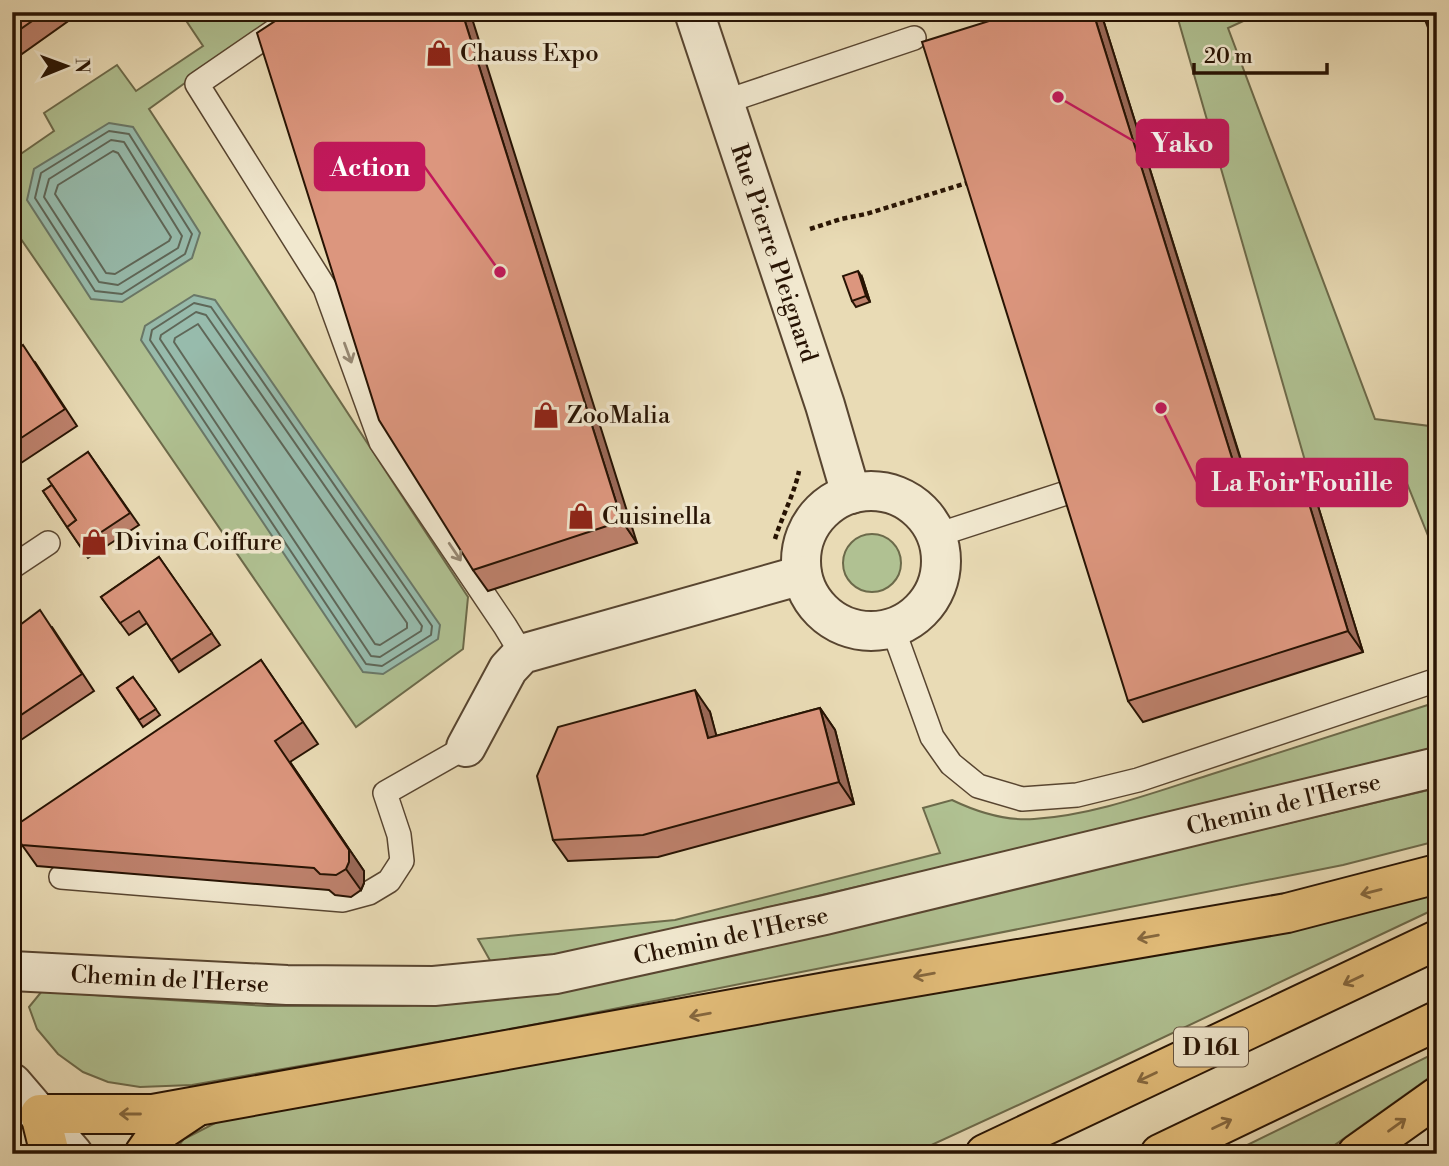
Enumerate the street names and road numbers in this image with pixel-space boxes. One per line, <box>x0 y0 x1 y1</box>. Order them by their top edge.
street label: Rue Pierre Pleignard <box>723 140 824 367</box>
street label: Chemin de l'Herse <box>1184 767 1384 843</box>
street label: Chemin de l'Herse <box>631 901 831 973</box>
street label: Chemin de l'Herse <box>70 960 270 1000</box>
road number: D 161 <box>1174 1028 1248 1066</box>

